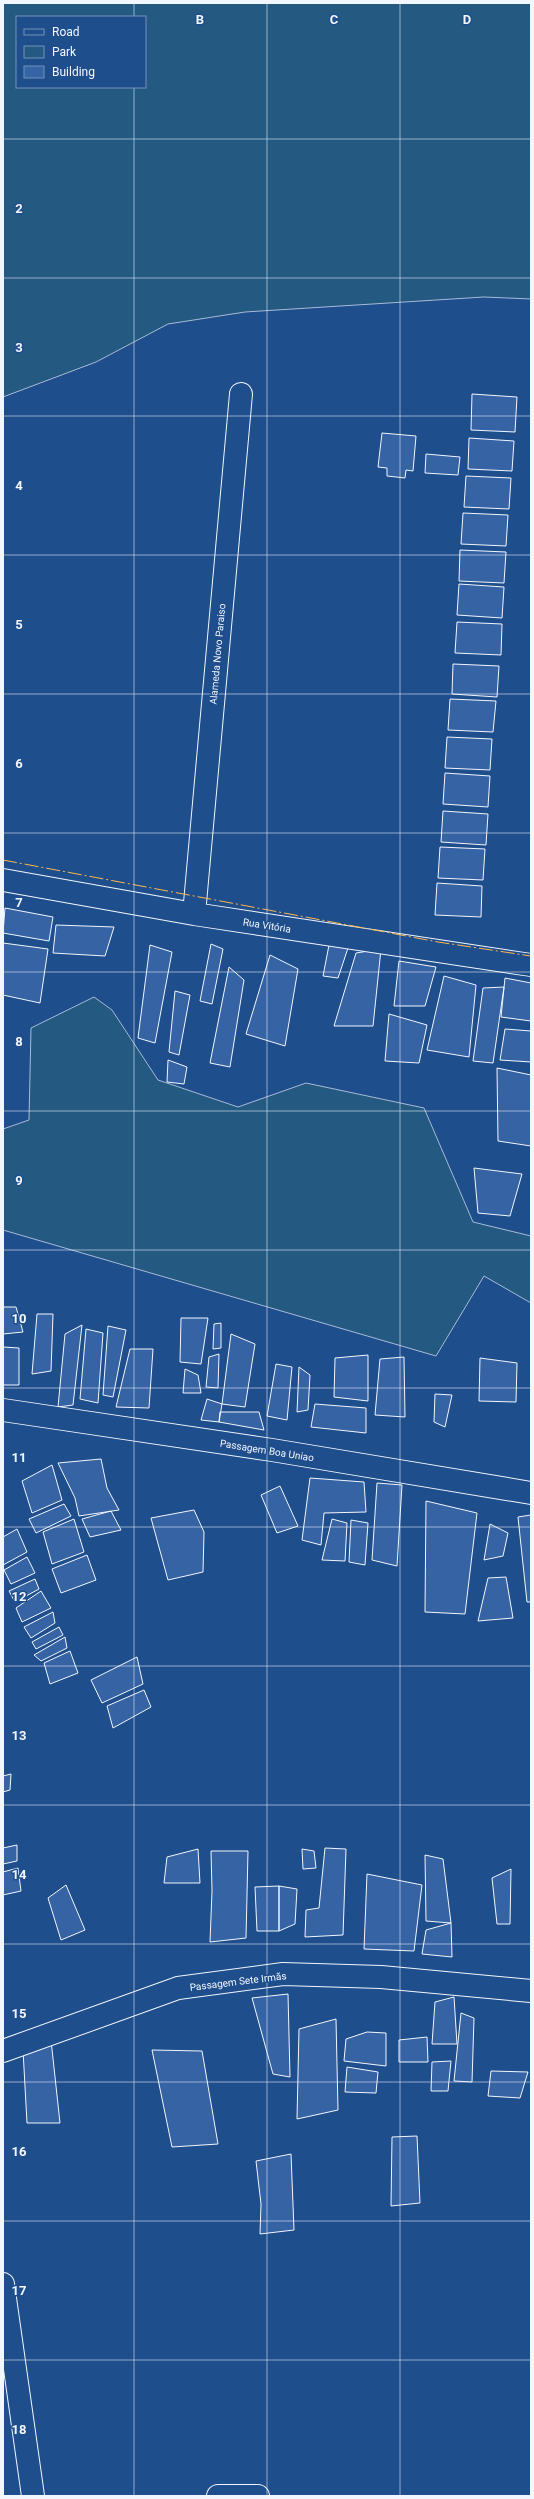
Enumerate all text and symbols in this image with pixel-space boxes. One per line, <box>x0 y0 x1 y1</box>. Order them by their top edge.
text: B <box>196 12 204 27</box>
text: C <box>330 12 339 27</box>
text: D <box>463 12 471 27</box>
legend <box>16 16 146 88</box>
text: Road <box>52 25 80 39</box>
text: Park <box>52 45 77 59</box>
text: Building <box>52 65 95 79</box>
text: 2 <box>15 201 23 216</box>
text: 3 <box>15 340 23 355</box>
text: 4 <box>15 478 23 493</box>
street label: Alameda Novo Paraiso <box>208 603 227 705</box>
text: 5 <box>15 617 23 632</box>
text: 6 <box>15 756 23 771</box>
text: 7 <box>15 895 23 910</box>
street label: Rua Vitória <box>242 916 292 935</box>
text: 8 <box>15 1034 23 1049</box>
text: 9 <box>15 1173 23 1188</box>
text: 10 <box>12 1311 26 1326</box>
street label: Passagem Boa Uniao <box>219 1438 315 1463</box>
text: 11 <box>12 1450 26 1465</box>
text: 12 <box>12 1589 26 1604</box>
text: 13 <box>12 1728 26 1743</box>
text: 14 <box>12 1867 27 1882</box>
street label: Passagem Sete Irmãs <box>189 1970 287 1993</box>
text: 15 <box>12 2006 26 2021</box>
text: 16 <box>12 2144 27 2159</box>
text: 17 <box>12 2283 26 2298</box>
text: 18 <box>12 2422 26 2437</box>

